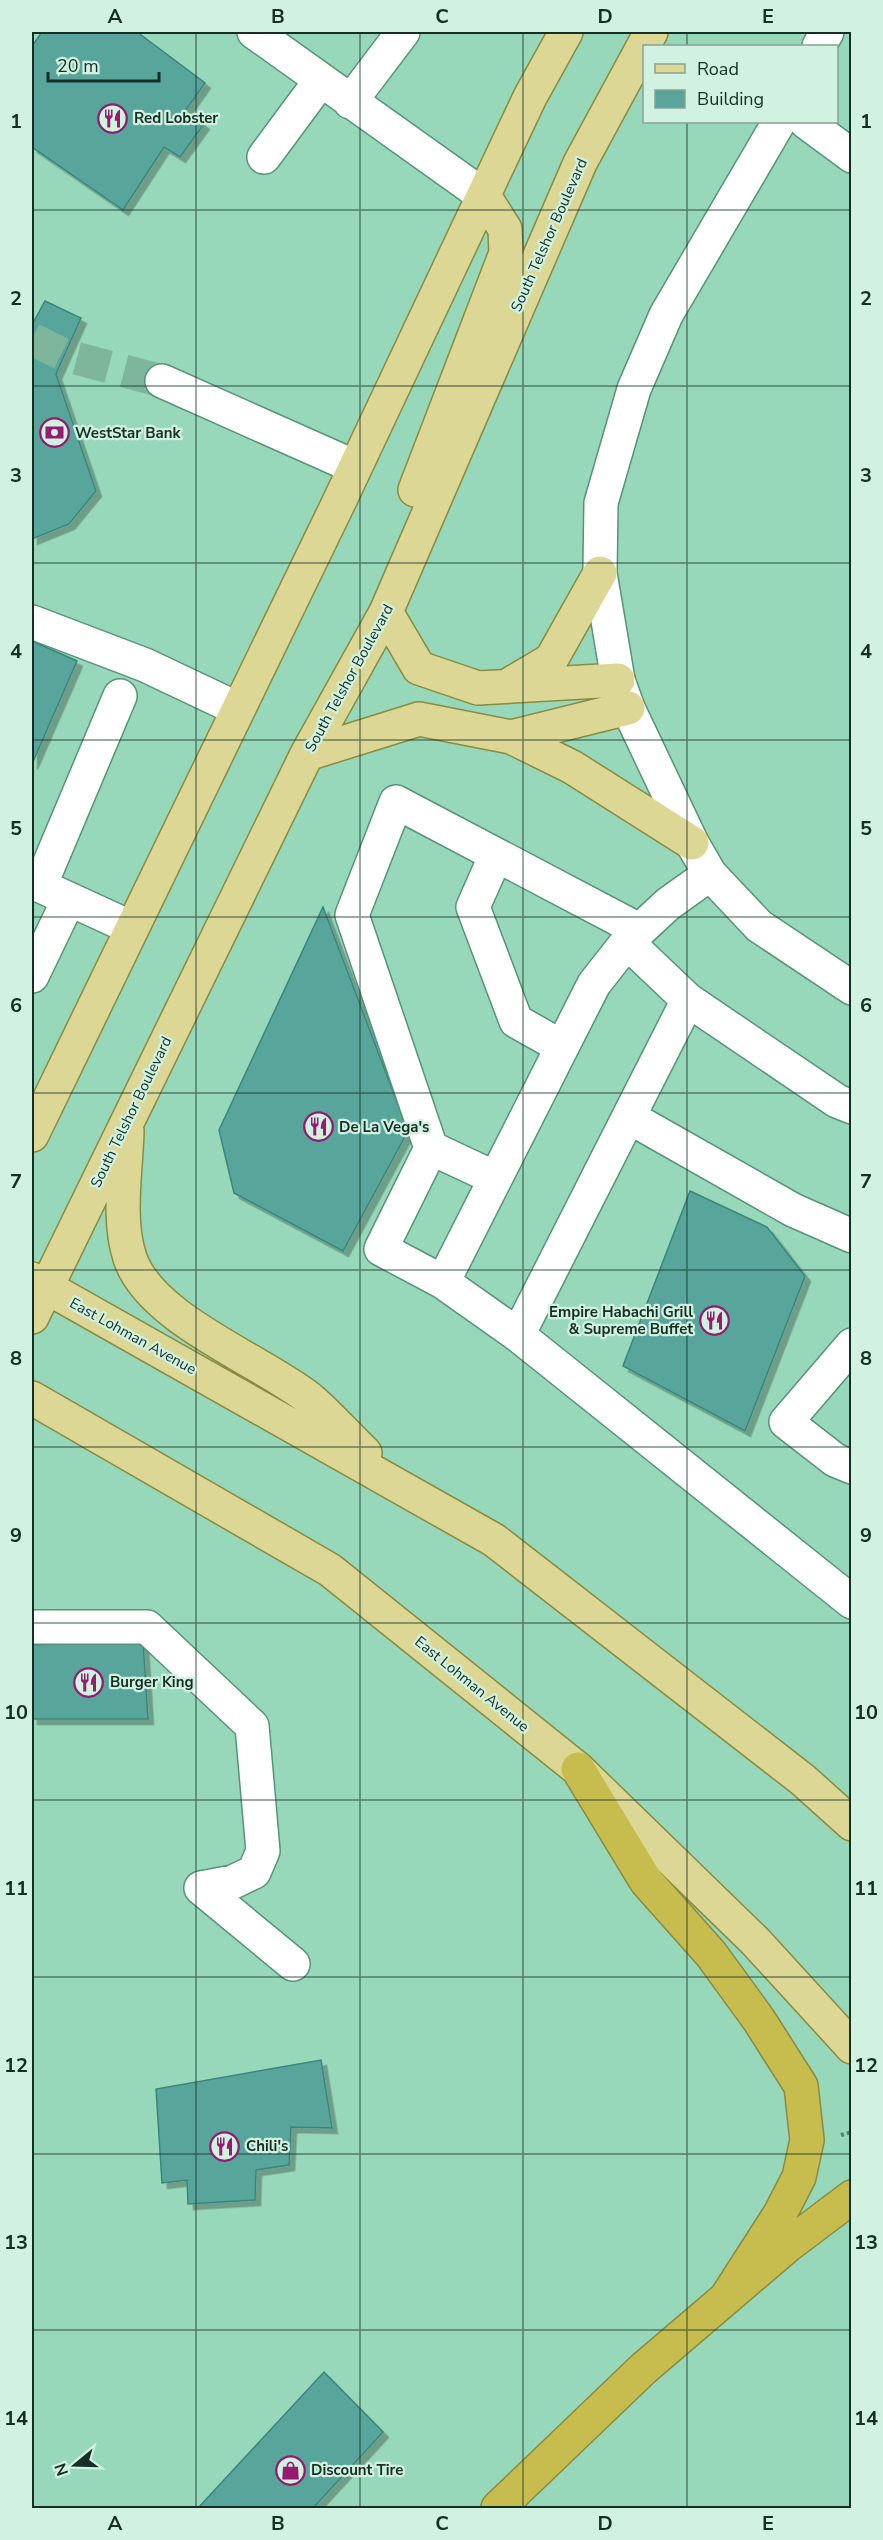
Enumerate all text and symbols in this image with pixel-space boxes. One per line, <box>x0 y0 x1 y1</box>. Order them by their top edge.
text: A <box>108 3 123 30</box>
text: B <box>271 3 285 30</box>
text: C <box>435 3 449 30</box>
text: D <box>597 3 613 30</box>
text: E <box>762 3 774 30</box>
scale bar <box>48 45 159 83</box>
legend <box>643 45 838 123</box>
text: 20 m <box>57 54 99 78</box>
text: Road <box>697 57 739 81</box>
text: Building <box>697 87 764 111</box>
restaurant icon: Red Lobster <box>97 102 129 134</box>
text: 1 <box>10 108 22 135</box>
place label: Red Lobster <box>134 108 218 128</box>
text: 1 <box>860 108 872 135</box>
street label: South Telshor Boulevard <box>506 155 592 315</box>
text: 2 <box>10 285 22 312</box>
text: 2 <box>860 285 872 312</box>
bank icon: WestStar Bank <box>38 417 70 449</box>
place label: WestStar Bank <box>75 423 181 443</box>
text: 3 <box>10 462 22 489</box>
text: 3 <box>860 462 872 489</box>
street label: South Telshor Boulevard <box>300 601 398 755</box>
text: 4 <box>10 638 22 665</box>
text: 4 <box>860 638 872 665</box>
text: 5 <box>10 815 22 842</box>
text: 5 <box>860 815 872 842</box>
text: 6 <box>10 992 22 1019</box>
text: 6 <box>860 992 872 1019</box>
street label: South Telshor Boulevard <box>86 1033 176 1191</box>
restaurant icon: De La Vega's <box>302 1111 334 1143</box>
place label: De La Vega's <box>339 1117 429 1137</box>
text: 7 <box>10 1168 22 1195</box>
text: 7 <box>860 1168 872 1195</box>
street label: East Lohman Avenue <box>66 1293 200 1379</box>
place label: Empire Habachi Grill & Supreme Buffet <box>549 1302 693 1339</box>
restaurant icon: Empire Habachi Grill & Supreme Buffet <box>698 1305 730 1337</box>
text: 8 <box>10 1345 22 1372</box>
text: 8 <box>860 1345 872 1372</box>
text: 9 <box>10 1522 22 1549</box>
text: 9 <box>860 1522 872 1549</box>
street label: East Lohman Avenue <box>411 1632 533 1736</box>
restaurant icon: Burger King <box>73 1666 105 1698</box>
place label: Burger King <box>110 1672 194 1692</box>
text: 10 <box>4 1699 28 1726</box>
text: 10 <box>854 1699 878 1726</box>
text: 11 <box>4 1875 28 1902</box>
text: 11 <box>854 1875 878 1902</box>
text: 12 <box>4 2052 28 2079</box>
text: 12 <box>854 2052 878 2079</box>
restaurant icon: Chili's <box>209 2130 241 2162</box>
place label: Chili's <box>246 2136 288 2156</box>
text: 13 <box>4 2229 28 2256</box>
text: 13 <box>854 2229 878 2256</box>
text: 14 <box>4 2405 28 2432</box>
text: 14 <box>854 2405 878 2432</box>
north arrow <box>45 2435 105 2495</box>
shop icon: Discount Tire <box>274 2454 306 2486</box>
text: N <box>49 2460 74 2479</box>
place label: Discount Tire <box>311 2460 403 2480</box>
text: A <box>108 2510 123 2537</box>
text: B <box>271 2510 285 2537</box>
text: C <box>435 2510 449 2537</box>
text: D <box>597 2510 613 2537</box>
text: E <box>762 2510 774 2537</box>

